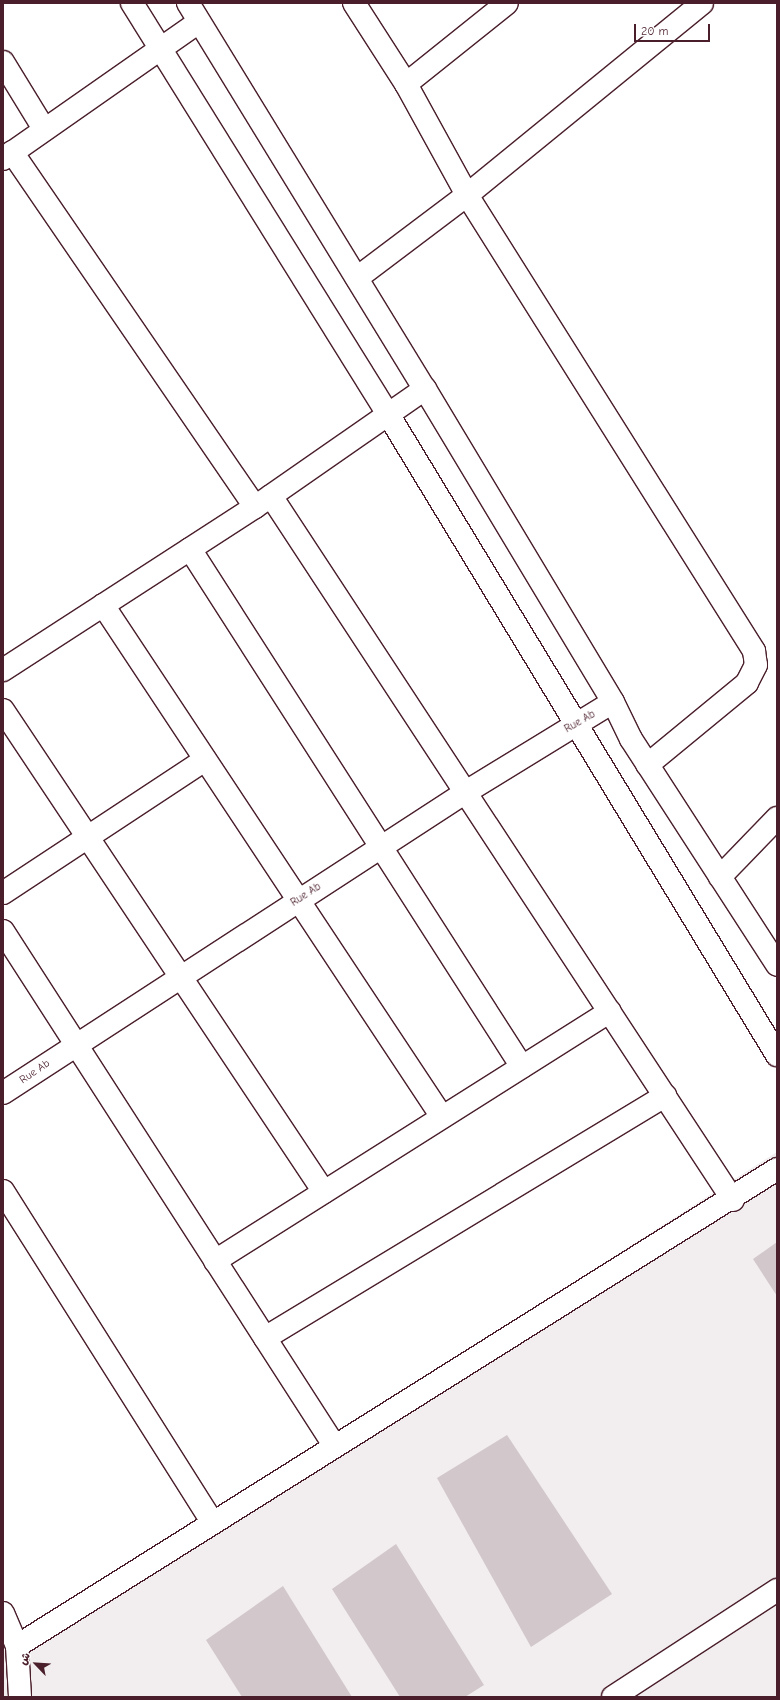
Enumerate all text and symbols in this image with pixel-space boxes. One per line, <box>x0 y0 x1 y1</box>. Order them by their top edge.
scale bar <box>636 16 712 42</box>
text: 20 m <box>641 24 669 38</box>
street label: Rue Ab <box>562 708 598 736</box>
street label: Rue Ab <box>288 880 324 910</box>
street label: Rue Ab <box>17 1057 53 1087</box>
north arrow <box>16 1644 56 1684</box>
text: ش <box>16 1650 33 1667</box>

